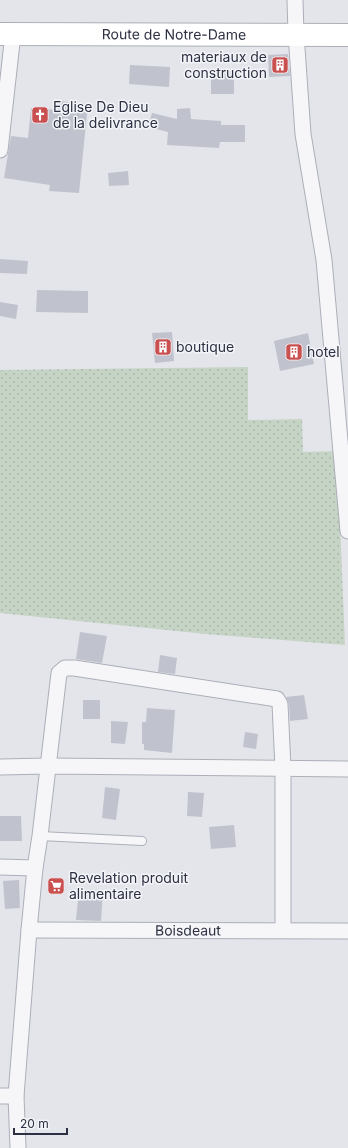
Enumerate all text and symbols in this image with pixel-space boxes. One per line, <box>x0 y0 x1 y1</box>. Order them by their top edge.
street label: Route de Notre-Dame <box>102 25 246 43</box>
place label: materiaux de construction <box>181 48 267 81</box>
building icon: materiaux de construction <box>270 55 290 75</box>
place label: Eglise De Dieu de la delivrance <box>53 98 158 131</box>
church icon: Eglise De Dieu de la delivrance <box>30 105 50 125</box>
building icon: boutique <box>153 337 173 357</box>
place label: boutique <box>176 338 234 355</box>
building icon: hotel <box>284 342 304 362</box>
place label: hotel <box>307 343 340 360</box>
place label: Revelation produit alimentaire <box>69 869 189 902</box>
supermarket icon: Revelation produit alimentaire <box>46 876 66 896</box>
street label: Boisdeaut <box>155 921 221 939</box>
scale bar <box>14 1110 67 1136</box>
text: 20 m <box>20 1116 49 1131</box>

